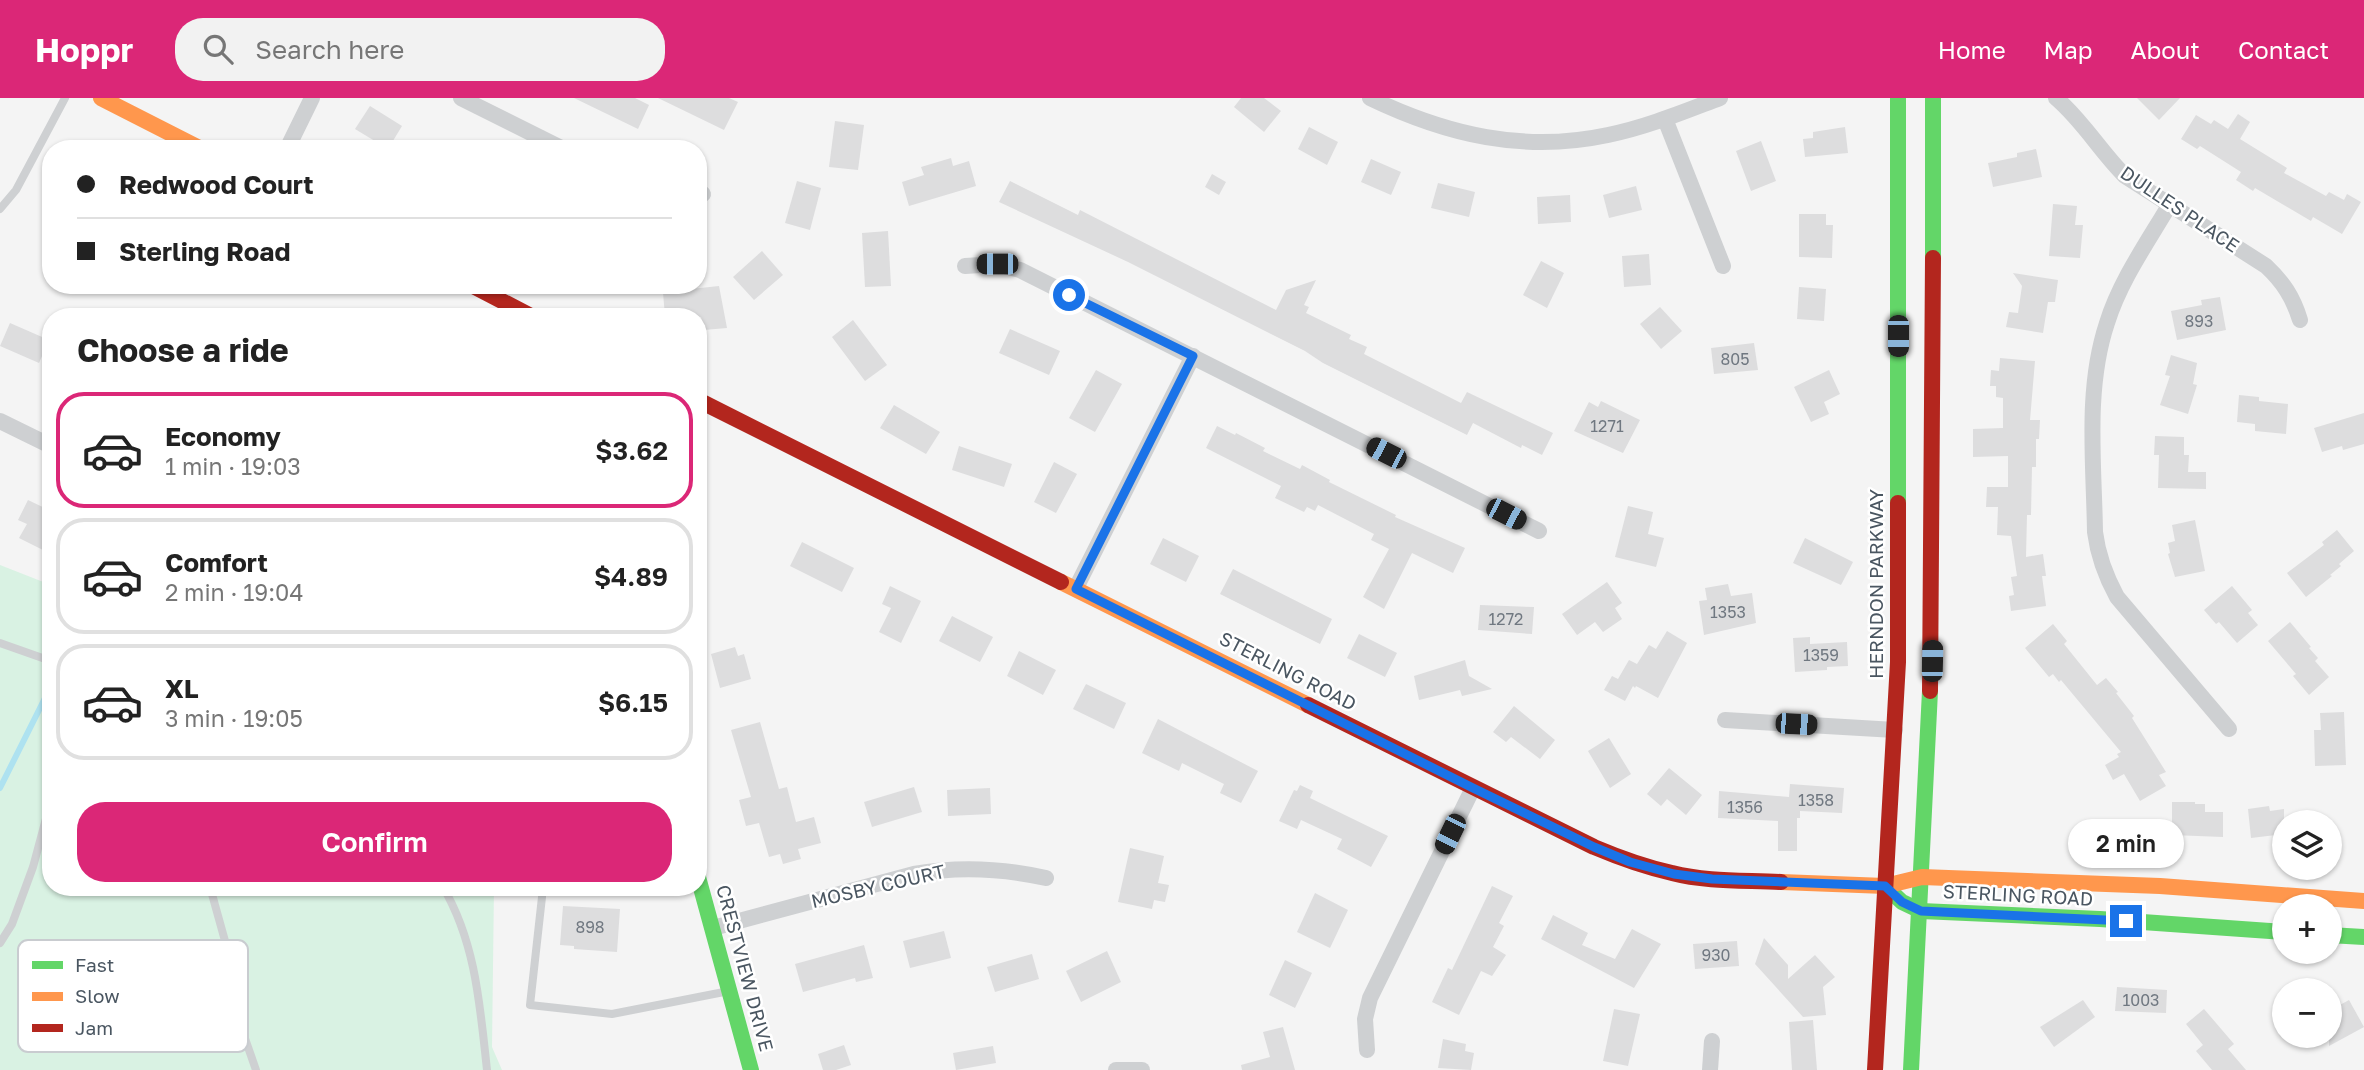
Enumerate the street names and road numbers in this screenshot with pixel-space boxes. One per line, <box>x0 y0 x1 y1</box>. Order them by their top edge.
street label: DULLES PLACE <box>2117 160 2244 257</box>
street label: HERNDON PARKWAY <box>1864 489 1887 679</box>
street label: STERLING ROAD <box>1216 626 1360 715</box>
street label: MOSBY COURT <box>809 859 947 912</box>
street label: STERLING ROAD <box>1942 879 2094 910</box>
street label: CRESTVIEW DRIVE <box>712 882 779 1054</box>

